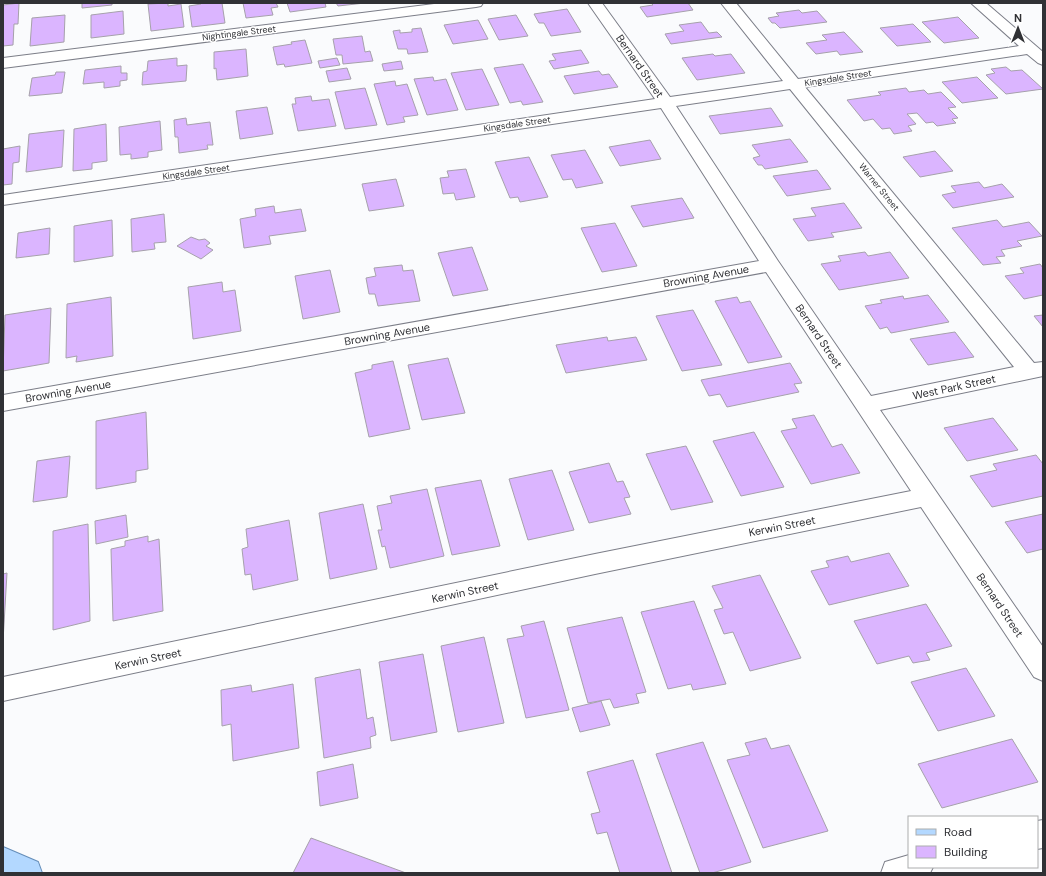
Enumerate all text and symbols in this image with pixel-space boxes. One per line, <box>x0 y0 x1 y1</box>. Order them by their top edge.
north arrow <box>998 8 1038 48</box>
text: N <box>1014 11 1022 25</box>
street label: Nightingale Street <box>201 22 277 43</box>
street label: Bernard Street <box>613 32 667 100</box>
street label: Kingsdale Street <box>804 67 873 89</box>
street label: Kingsdale Street <box>483 113 552 135</box>
street label: Kingsdale Street <box>162 161 231 183</box>
street label: Warner Street <box>856 161 902 214</box>
street label: Browning Avenue <box>662 262 750 290</box>
street label: Bernard Street <box>792 301 846 371</box>
street label: Browning Avenue <box>343 320 431 348</box>
street label: West Park Street <box>911 371 997 403</box>
street label: Browning Avenue <box>24 377 112 405</box>
street label: Kerwin Street <box>747 513 817 539</box>
street label: Bernard Street <box>973 570 1027 640</box>
street label: Kerwin Street <box>430 578 500 606</box>
street label: Kerwin Street <box>113 645 183 673</box>
legend <box>908 816 1038 868</box>
text: Road <box>944 824 972 840</box>
text: Building <box>944 844 988 860</box>

